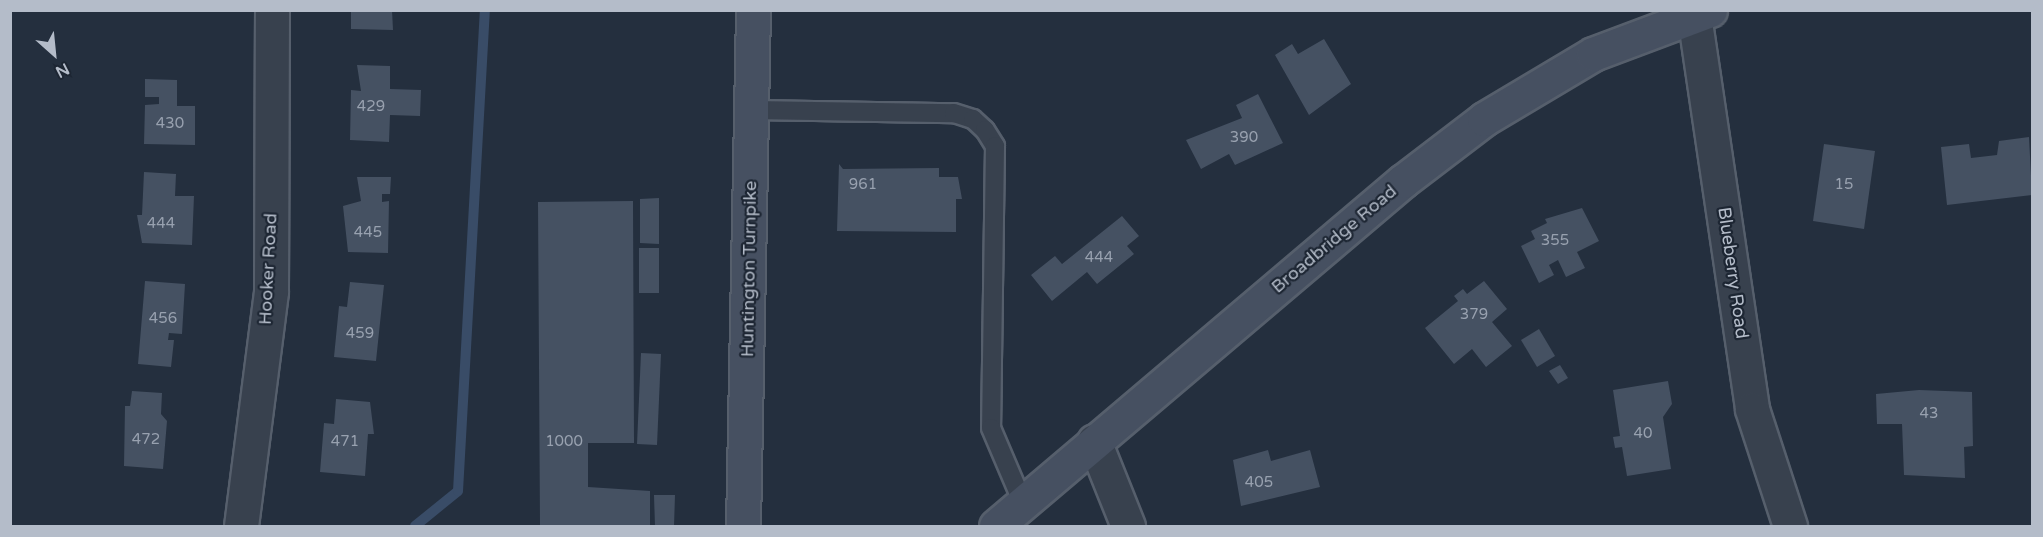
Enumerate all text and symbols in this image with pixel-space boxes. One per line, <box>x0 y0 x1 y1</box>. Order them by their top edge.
north arrow <box>24 24 84 84</box>
text: N <box>52 58 72 82</box>
house number: 429 <box>357 98 385 116</box>
house number: 430 <box>156 115 184 133</box>
house number: 390 <box>1230 129 1258 147</box>
house number: 961 <box>849 176 877 194</box>
house number: 15 <box>1835 176 1853 194</box>
street label: Broadbridge Road <box>1267 180 1401 298</box>
street label: Huntington Turnpike <box>737 181 761 357</box>
street label: Blueberry Road <box>1713 206 1753 340</box>
street label: Hooker Road <box>254 213 282 325</box>
house number: 444 <box>147 215 175 233</box>
house number: 445 <box>354 224 382 242</box>
house number: 355 <box>1541 232 1569 250</box>
house number: 444 <box>1085 249 1113 267</box>
house number: 379 <box>1460 306 1488 324</box>
house number: 456 <box>149 310 177 328</box>
house number: 459 <box>346 325 374 343</box>
house number: 43 <box>1920 405 1938 423</box>
house number: 40 <box>1634 425 1652 443</box>
house number: 472 <box>132 431 160 449</box>
house number: 471 <box>331 433 359 451</box>
house number: 1000 <box>545 433 583 451</box>
house number: 405 <box>1245 474 1273 492</box>

